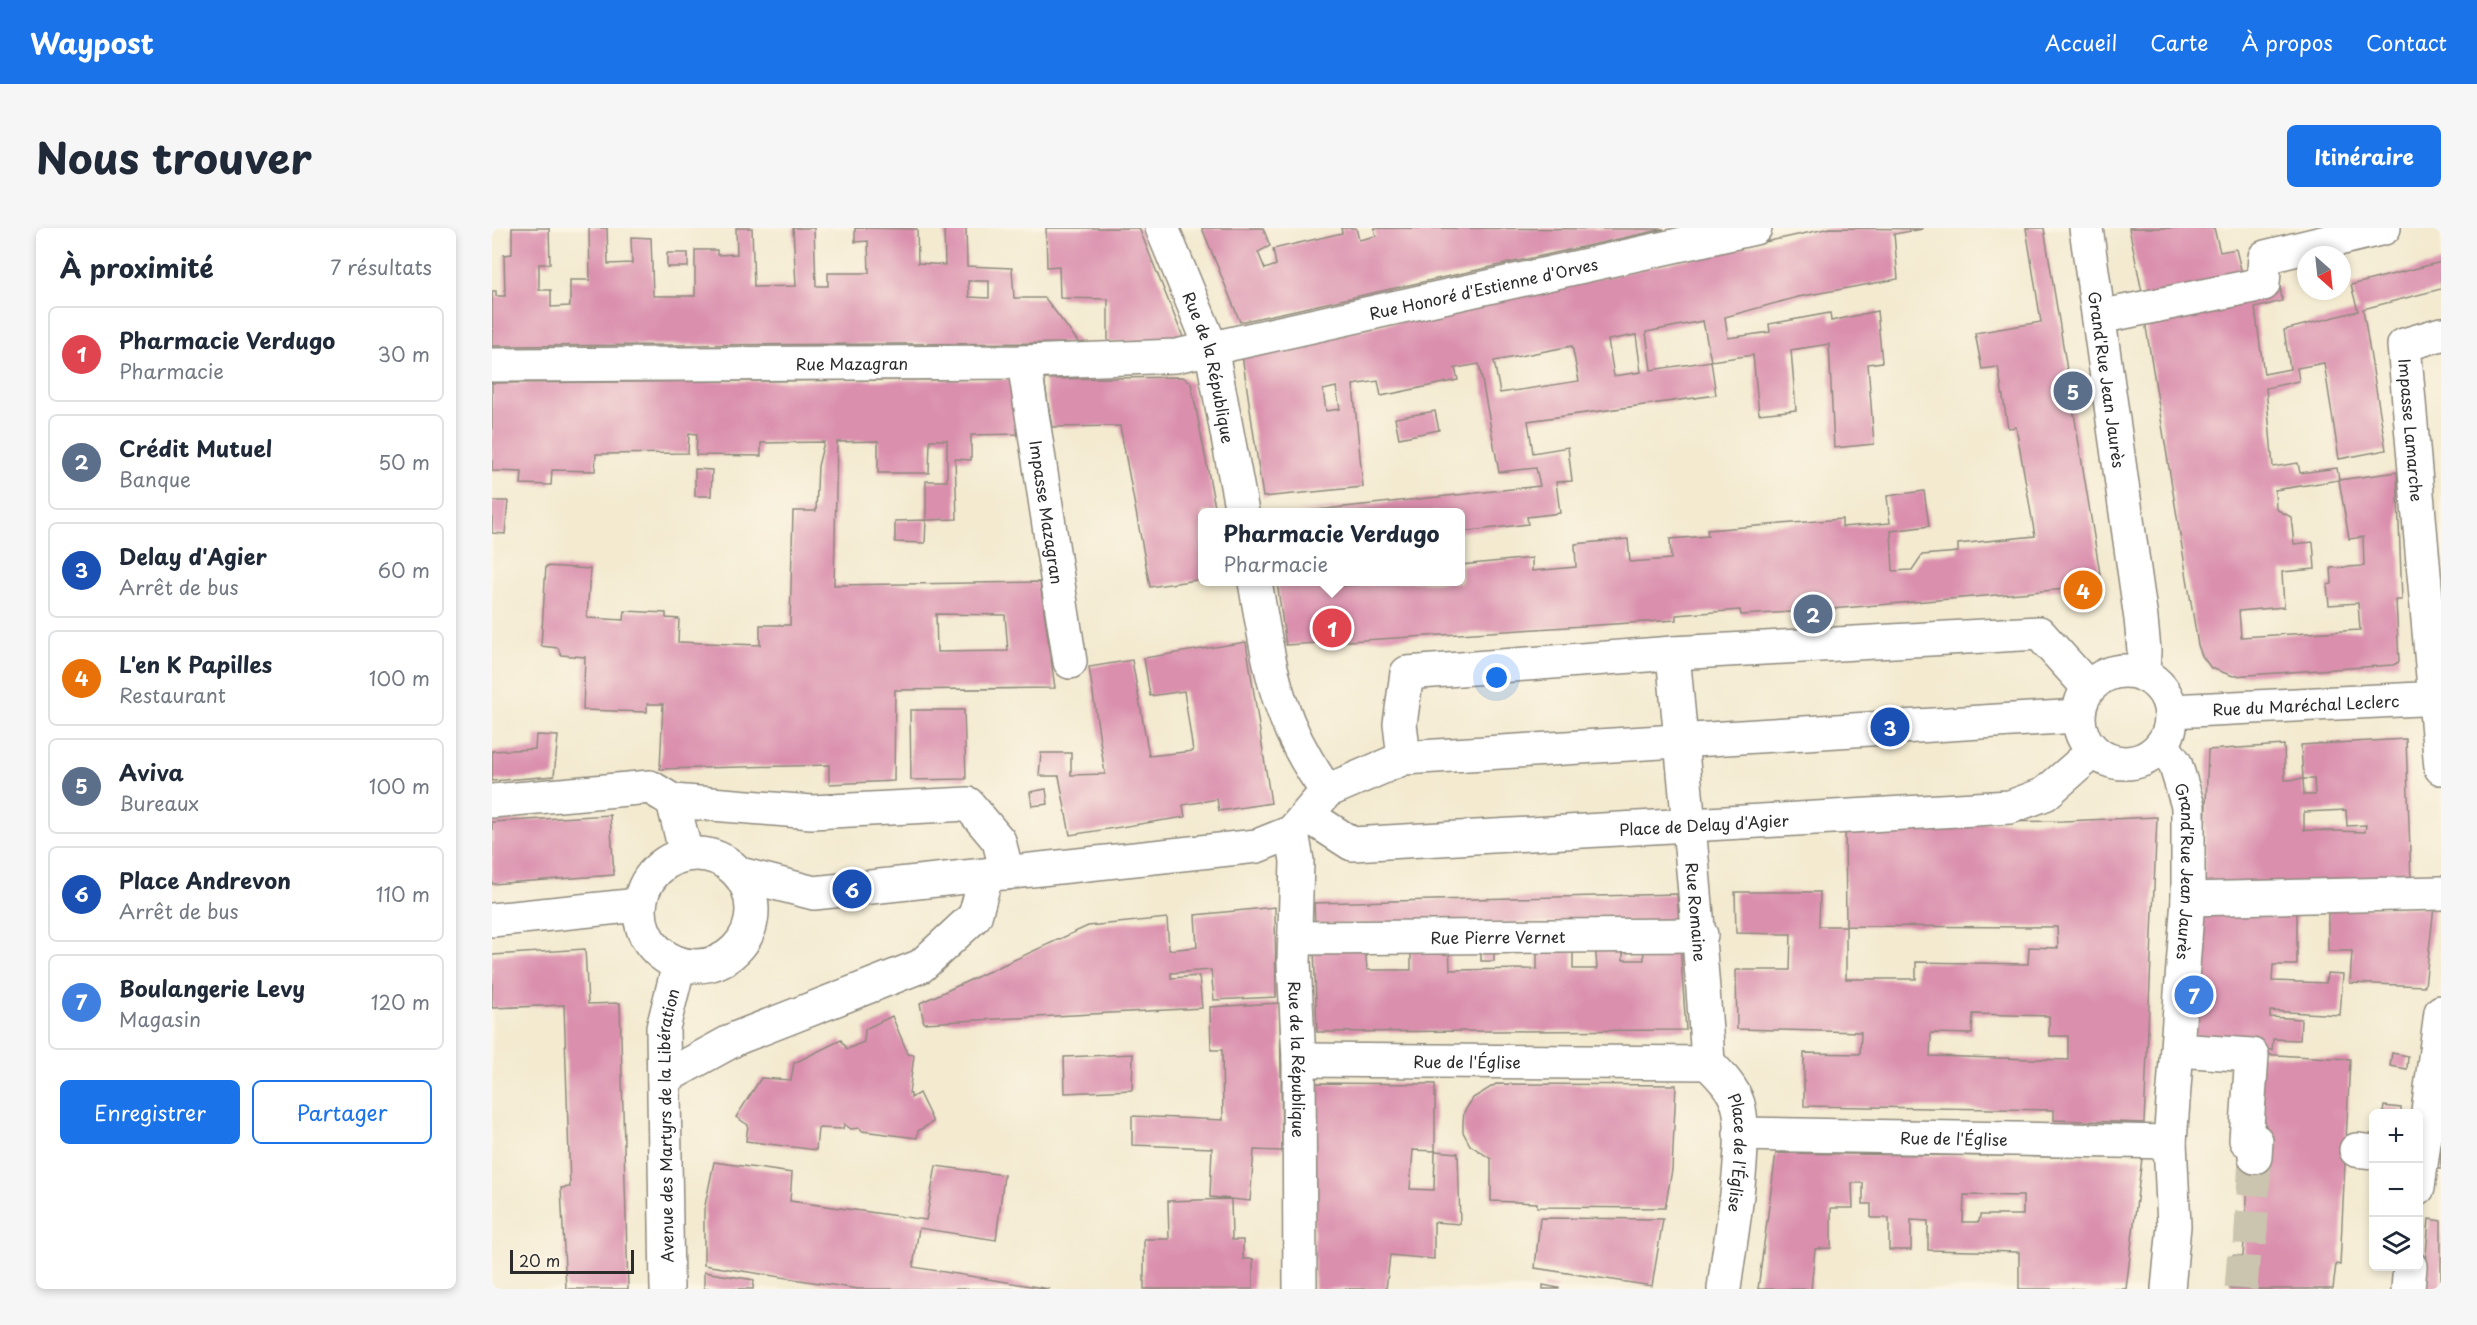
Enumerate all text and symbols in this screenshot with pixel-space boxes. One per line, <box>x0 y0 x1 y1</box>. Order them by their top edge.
text: Waypost <box>30 21 154 64</box>
text: Accueil <box>2045 26 2117 58</box>
text: Carte <box>2150 26 2208 58</box>
text: À propos <box>2241 26 2333 58</box>
text: Contact <box>2366 26 2447 58</box>
text: Nous trouver <box>36 125 312 188</box>
button: Itinéraire <box>2287 125 2441 187</box>
north arrow <box>2297 246 2351 300</box>
text: À proximité <box>60 248 214 287</box>
street label: Rue Honoré d'Estienne d'Orves <box>1367 251 1600 325</box>
text: 7 résultats <box>330 252 432 282</box>
street label: Rue de la République <box>1177 288 1241 445</box>
street label: Grand'Rue Jean Jaurès <box>2083 290 2132 469</box>
text: Pharmacie Verdugo <box>119 323 335 356</box>
text: 1 <box>77 339 86 369</box>
text: 30 m <box>377 339 430 369</box>
street label: Rue Mazagran <box>796 351 908 375</box>
text: Pharmacie <box>119 356 224 386</box>
street label: Impasse Lamarche <box>2393 357 2430 503</box>
pin: 5 <box>2054 368 2092 414</box>
text: Crédit Mutuel <box>119 431 272 464</box>
street label: Impasse Mazagran <box>1024 439 1070 586</box>
text: 2 <box>74 447 89 477</box>
text: 50 m <box>378 447 430 477</box>
text: Banque <box>119 464 191 494</box>
popup <box>1198 508 1465 586</box>
text: Pharmacie Verdugo <box>1223 516 1440 549</box>
text: Delay d'Agier <box>119 539 267 572</box>
text: Pharmacie <box>1223 549 1328 579</box>
text: 3 <box>75 555 88 585</box>
text: 60 m <box>378 555 430 585</box>
pin: 4 <box>2064 568 2102 613</box>
text: Arrêt de bus <box>119 572 239 602</box>
pin: 2 <box>1794 592 1832 636</box>
pin: 1 <box>1312 606 1352 650</box>
text: L'en K Papilles <box>119 647 272 680</box>
text: 4 <box>75 663 88 693</box>
text: 100 m <box>369 663 430 693</box>
your location <box>1482 663 1511 692</box>
text: Restaurant <box>119 680 226 710</box>
street label: Rue du Maréchal Leclerc <box>2212 688 2400 721</box>
pin: 3 <box>1870 704 1910 750</box>
text: Aviva <box>119 755 184 788</box>
text: 5 <box>75 771 88 801</box>
text: 100 m <box>369 771 430 801</box>
street label: Grand'Rue Jean Jaurès <box>2170 779 2200 961</box>
text: Bureaux <box>119 788 199 818</box>
street label: Place de Delay d'Agier <box>1618 807 1790 841</box>
street label: Rue Romaine <box>1680 861 1713 963</box>
text: Place Andrevon <box>119 863 291 896</box>
pin: 6 <box>832 866 872 912</box>
text: 6 <box>74 879 89 909</box>
text: 110 m <box>376 879 430 909</box>
text: Arrêt de bus <box>119 896 239 926</box>
street label: Rue Pierre Vernet <box>1430 924 1566 949</box>
text: Boulangerie Levy <box>119 971 305 1004</box>
pin: 7 <box>2174 972 2214 1017</box>
street label: Rue de la République <box>1283 981 1311 1138</box>
street label: Avenue des Martyrs de la Libération <box>651 986 684 1263</box>
text: 7 <box>76 987 87 1017</box>
text: 120 m <box>371 987 430 1017</box>
text: Magasin <box>119 1004 201 1034</box>
street label: Rue de l'Église <box>1413 1049 1521 1074</box>
button: Enregistrer <box>60 1080 240 1144</box>
button: Partager <box>252 1080 432 1144</box>
street label: Place de l'Église <box>1723 1089 1753 1214</box>
map controls <box>2369 1109 2423 1271</box>
button: + <box>2369 1109 2423 1163</box>
street label: Rue de l'Église <box>1900 1125 2008 1151</box>
button: − <box>2369 1163 2423 1217</box>
button: layers <box>2369 1217 2423 1271</box>
scale bar <box>510 1247 634 1274</box>
text: 20 m <box>519 1248 560 1272</box>

